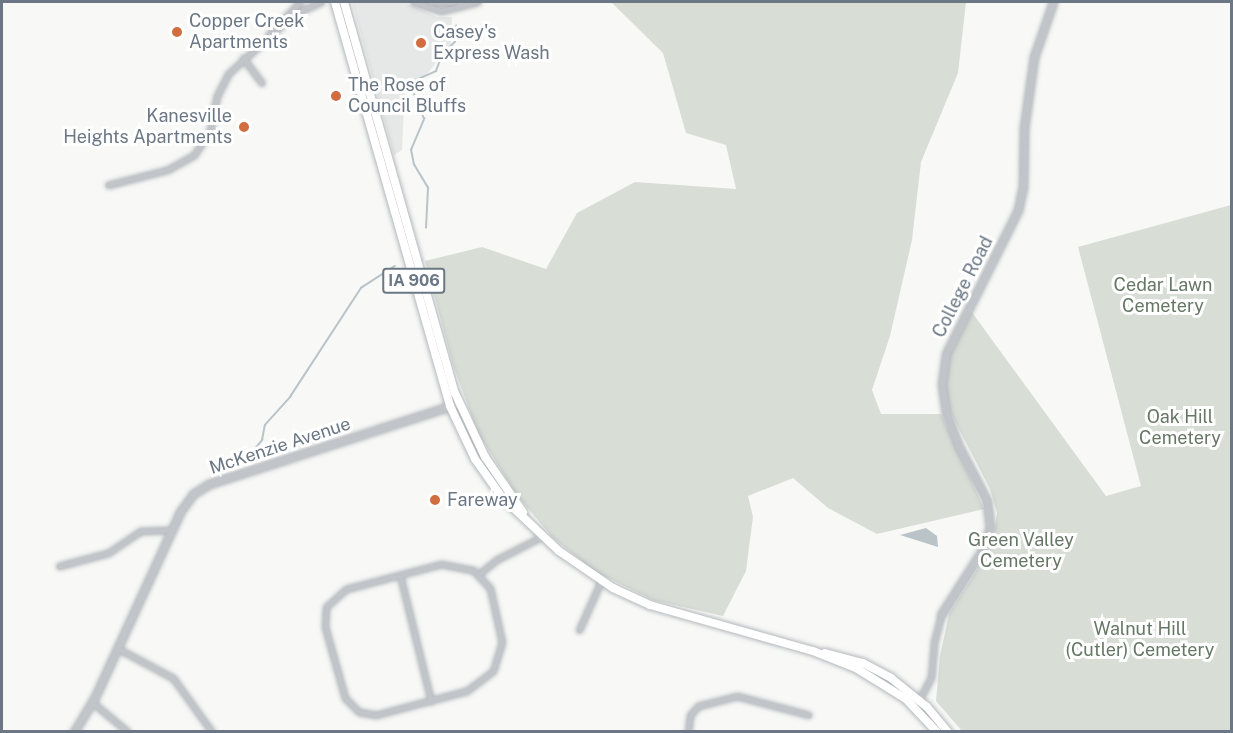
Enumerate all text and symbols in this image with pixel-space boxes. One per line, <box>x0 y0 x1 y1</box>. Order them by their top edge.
place label: Copper Creek Apartments <box>189 11 304 54</box>
place label: Casey's Express Wash <box>433 22 550 64</box>
marker: Copper Creek Apartments <box>170 25 184 39</box>
marker: Casey's Express Wash <box>414 36 428 50</box>
place label: The Rose of Council Bluffs <box>348 75 466 118</box>
marker: The Rose of Council Bluffs <box>329 89 343 103</box>
place label: Kanesville Heights Apartments <box>63 106 232 148</box>
marker: Kanesville Heights Apartments <box>237 120 251 134</box>
street label: College Road <box>928 233 998 341</box>
road number: IA 906 <box>381 268 447 294</box>
park label: Cedar Lawn Cemetery <box>1114 275 1212 318</box>
park label: Oak Hill Cemetery <box>1139 407 1221 450</box>
street label: McKenzie Avenue <box>207 413 353 479</box>
place label: Fareway <box>447 489 518 511</box>
marker: Fareway <box>428 493 442 507</box>
park label: Green Valley Cemetery <box>968 530 1074 572</box>
park label: Walnut Hill (Cutler) Cemetery <box>1066 619 1214 662</box>

